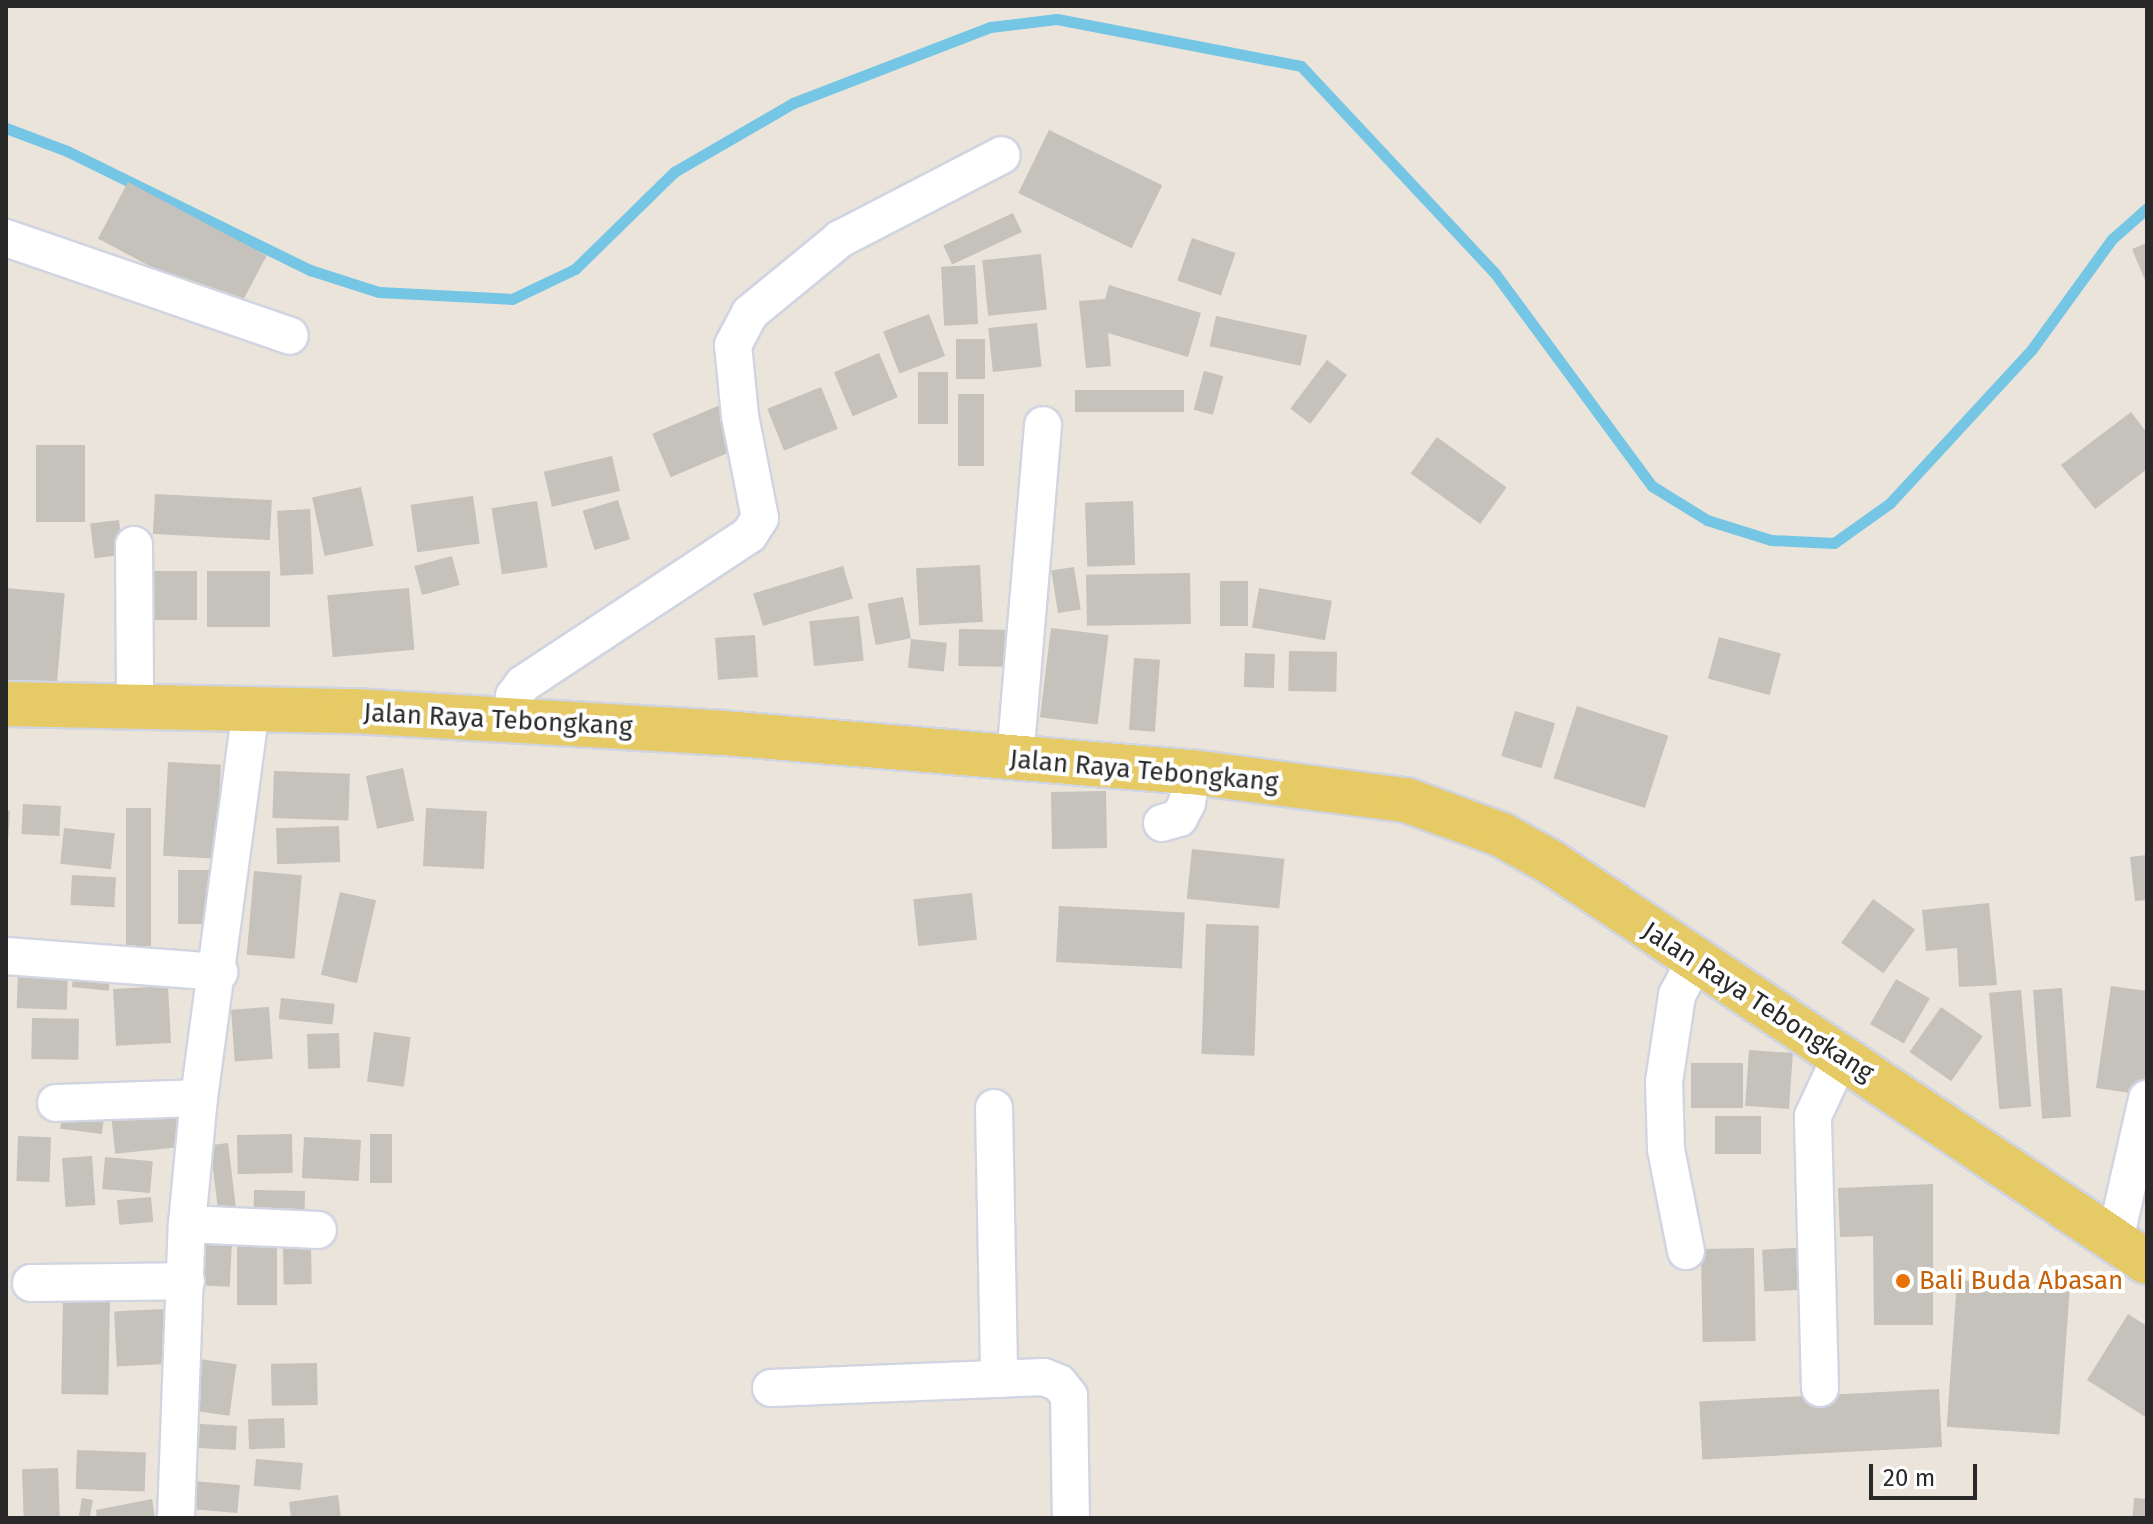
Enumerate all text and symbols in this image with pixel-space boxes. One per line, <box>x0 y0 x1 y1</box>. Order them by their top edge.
street label: Jalan Raya Tebongkang <box>363 697 633 743</box>
street label: Jalan Raya Tebongkang <box>1008 744 1280 798</box>
street label: Jalan Raya Tebongkang <box>1636 916 1880 1088</box>
place label: Bali Buda Abasan <box>1919 1265 2123 1297</box>
marker: Bali Buda Abasan <box>1894 1272 1912 1290</box>
scale bar <box>1873 1448 1981 1498</box>
text: 20 m <box>1883 1464 1935 1492</box>

